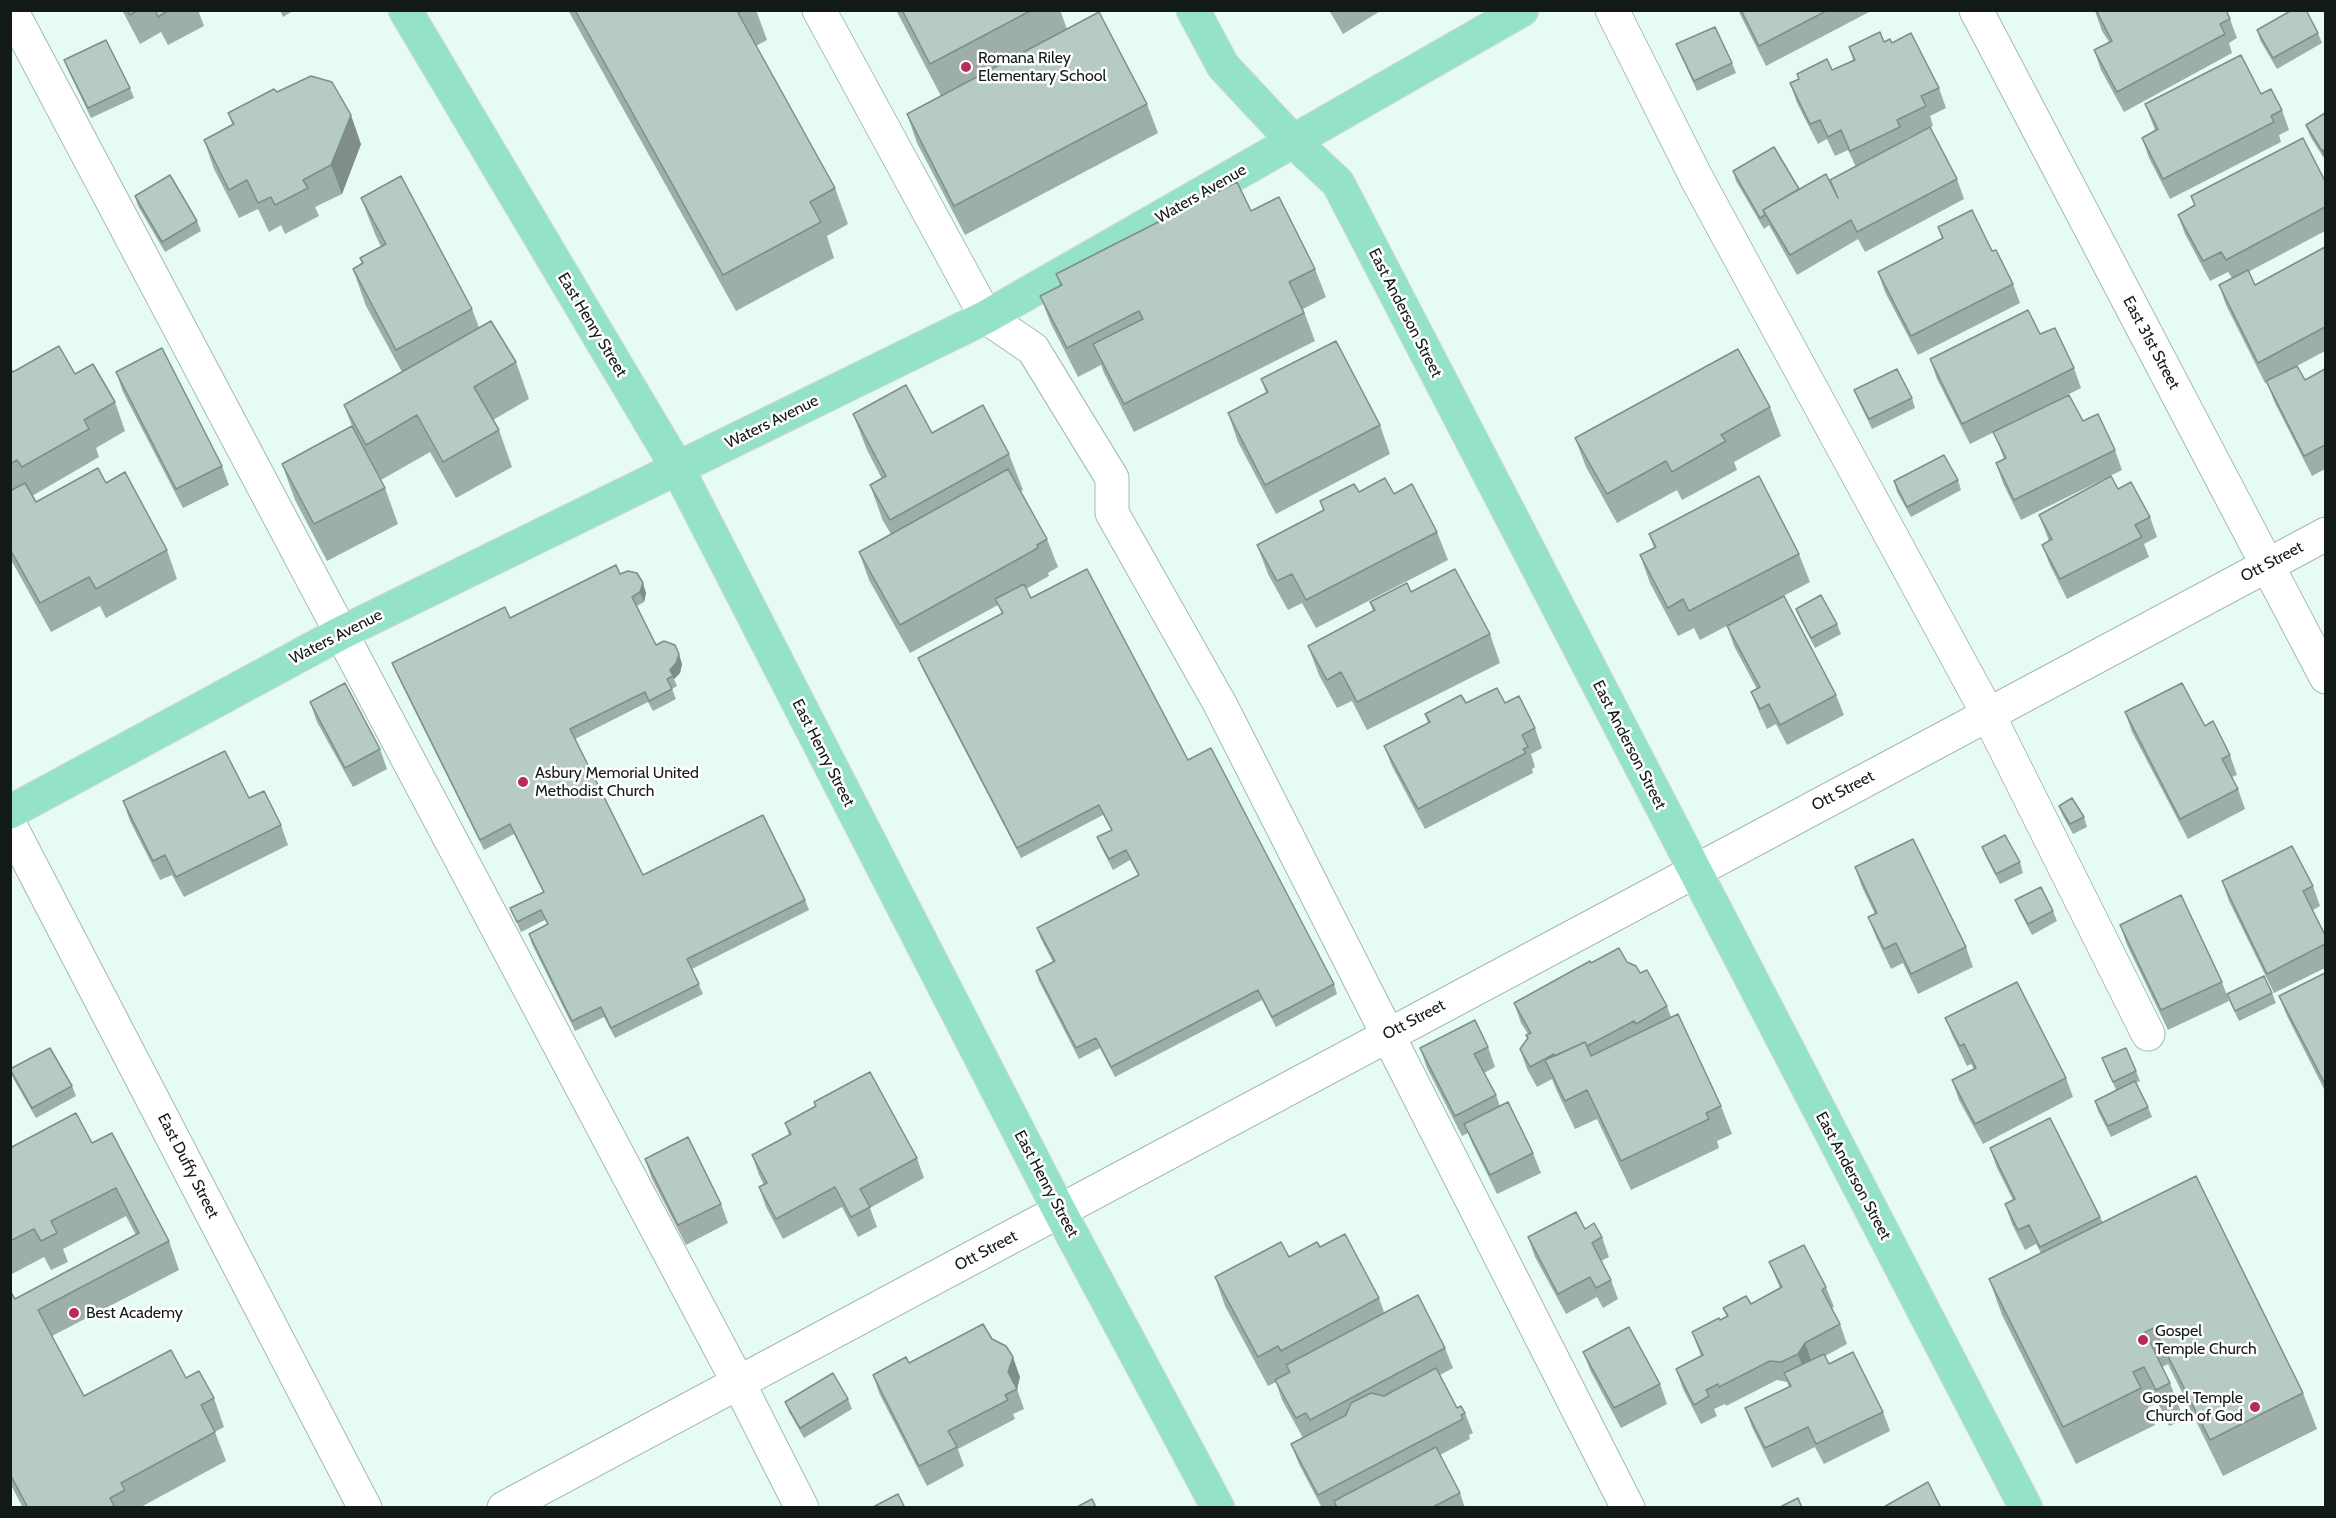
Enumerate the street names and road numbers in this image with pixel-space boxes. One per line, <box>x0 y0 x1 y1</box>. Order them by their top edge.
street label: Waters Avenue <box>1152 160 1250 228</box>
street label: East Anderson Street <box>1364 245 1446 381</box>
street label: East Henry Street <box>553 269 631 381</box>
street label: East 31st Street <box>2118 293 2184 393</box>
street label: Waters Avenue <box>722 391 822 453</box>
street label: Ott Street <box>2238 538 2306 586</box>
street label: Waters Avenue <box>286 605 386 669</box>
street label: East Anderson Street <box>1588 677 1670 813</box>
street label: East Henry Street <box>788 696 858 810</box>
street label: Ott Street <box>1809 767 1877 815</box>
street label: Ott Street <box>1380 996 1448 1044</box>
street label: East Anderson Street <box>1811 1109 1895 1243</box>
street label: East Duffy Street <box>153 1110 223 1222</box>
street label: East Henry Street <box>1010 1127 1082 1241</box>
street label: Ott Street <box>952 1227 1020 1275</box>

